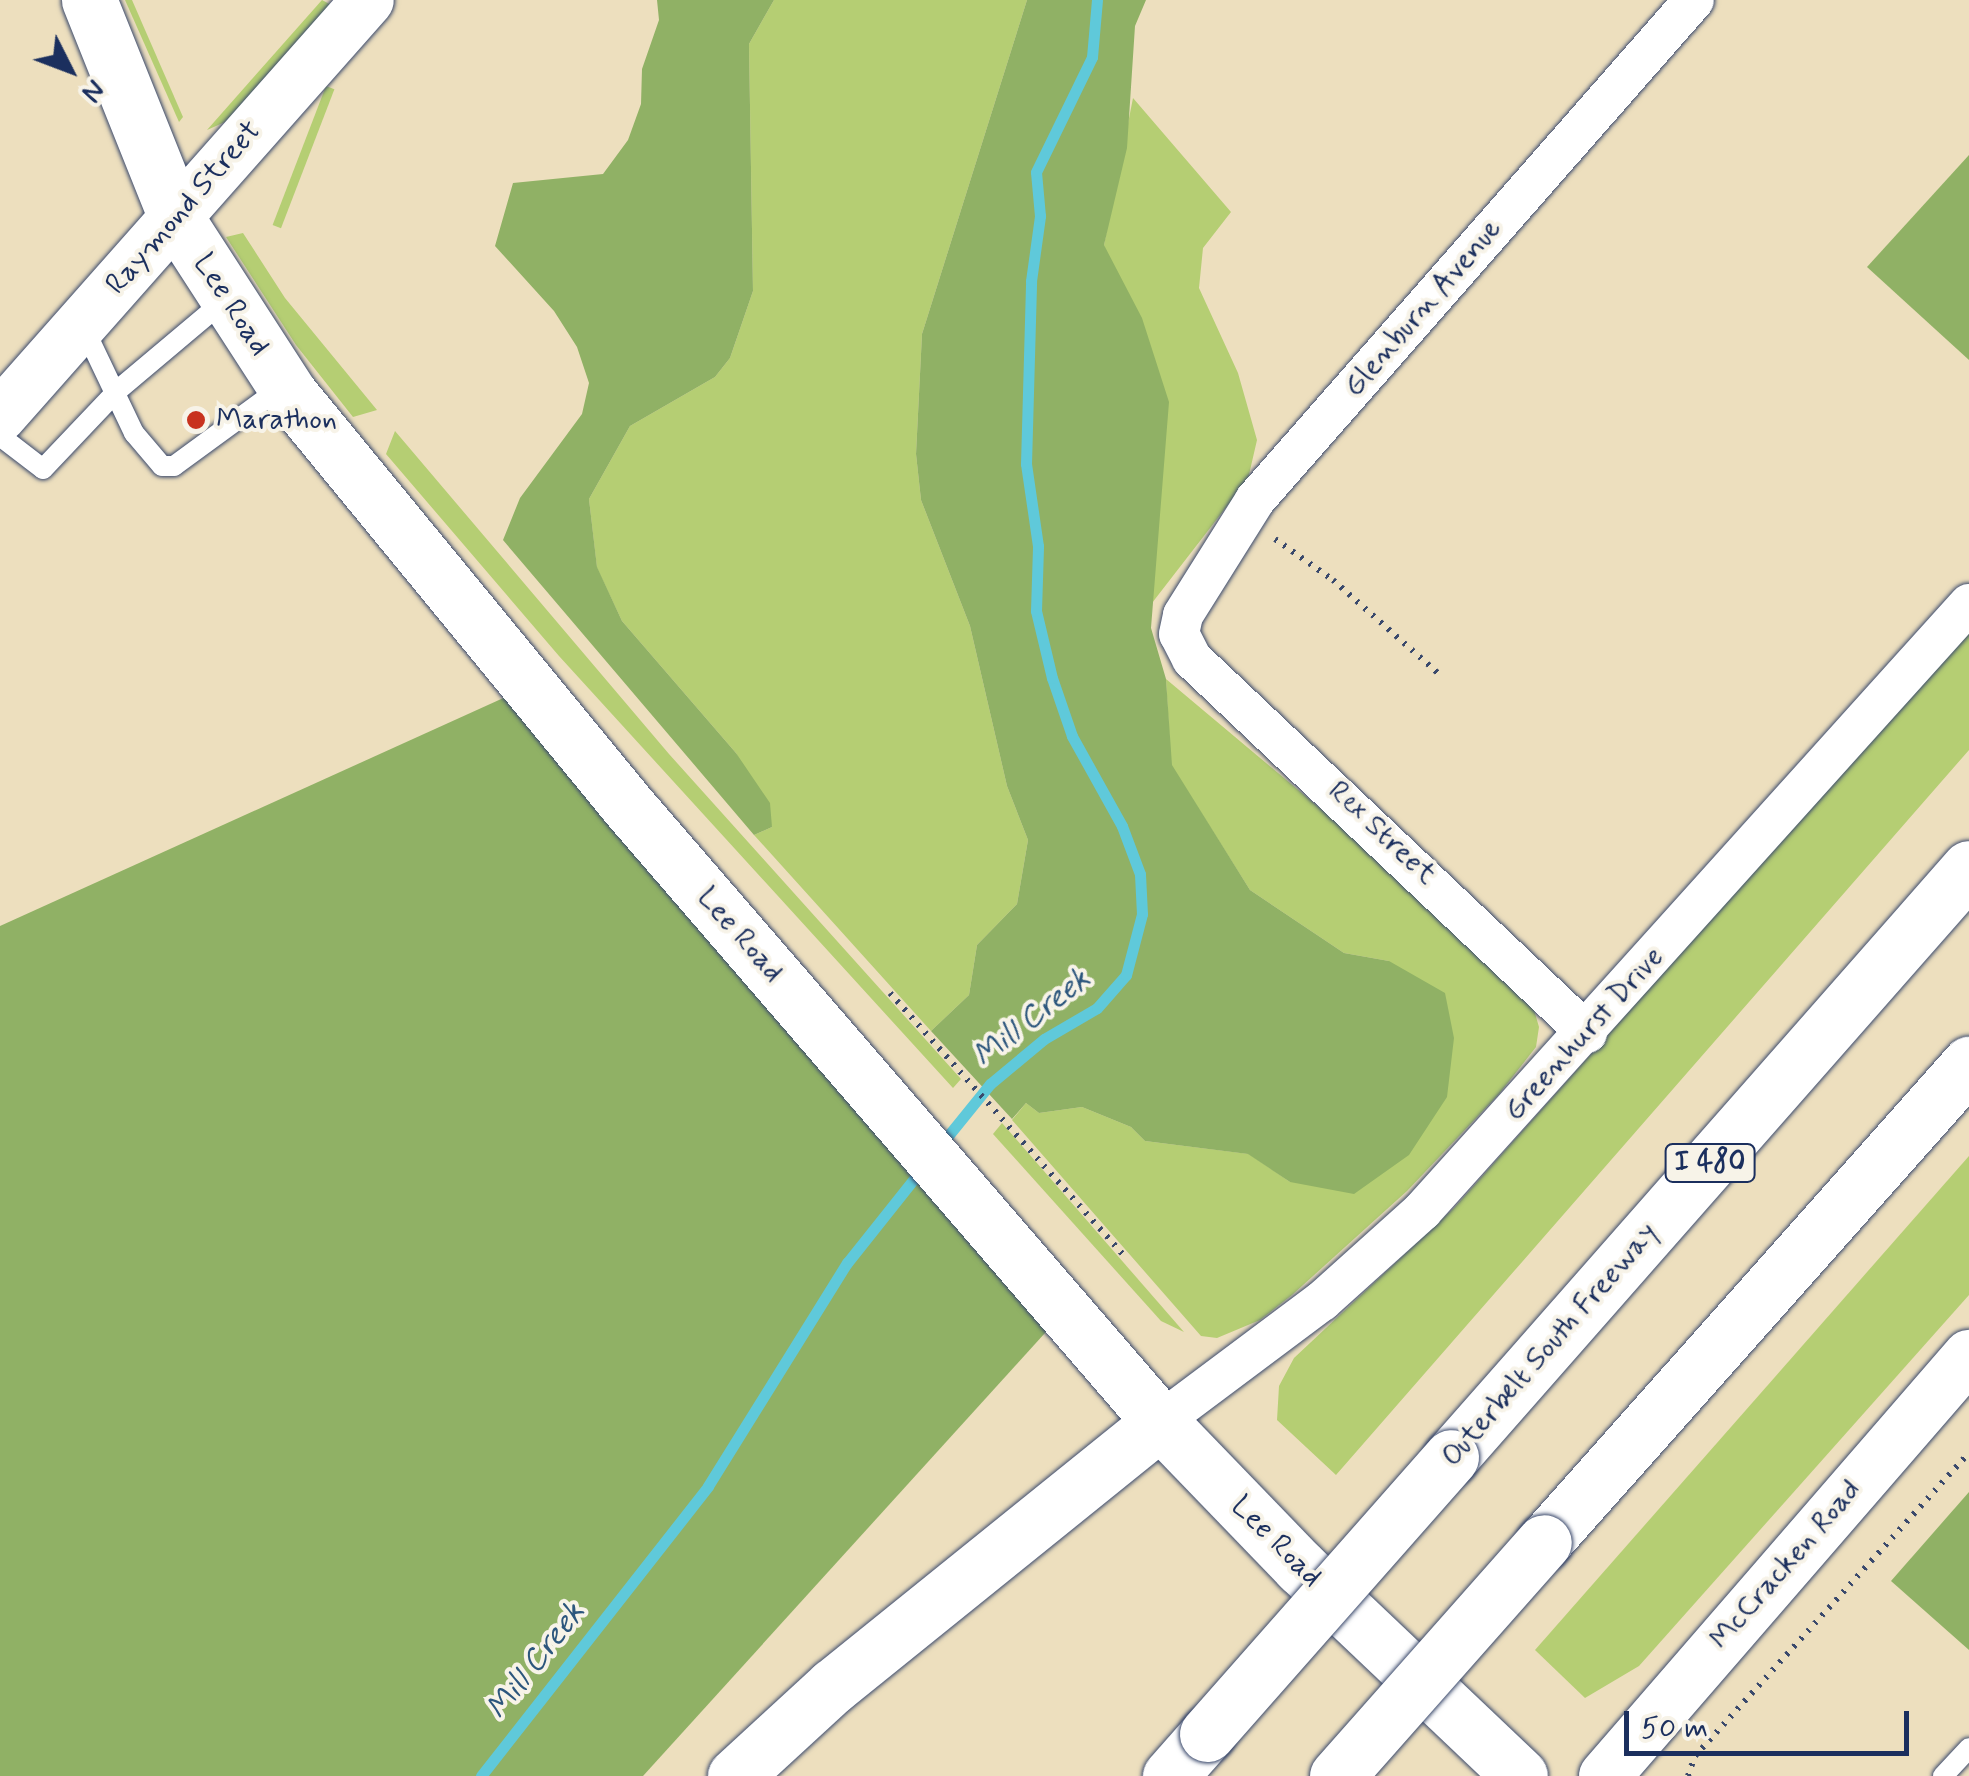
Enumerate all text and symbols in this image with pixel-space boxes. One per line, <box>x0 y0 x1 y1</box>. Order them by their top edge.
north arrow <box>20 20 120 120</box>
text: N <box>73 71 113 110</box>
street label: Raymond Street <box>99 114 269 302</box>
street label: Glenburn Avenue <box>1334 210 1512 406</box>
street label: Lee Road <box>185 247 277 363</box>
place label: Marathon <box>216 402 337 438</box>
marker: Marathon <box>185 409 207 431</box>
street label: Rex Street <box>1320 774 1444 892</box>
street label: Lee Road <box>689 880 791 990</box>
street label: Greenhurst Drive <box>1496 940 1672 1128</box>
water label: Mill Creek <box>966 960 1098 1076</box>
road number: I 480 <box>1662 1140 1758 1186</box>
street label: Outerbelt South Freeway <box>1434 1216 1666 1474</box>
street label: McCracken Road <box>1703 1473 1869 1657</box>
street label: Lee Road <box>1223 1489 1329 1595</box>
water label: Mill Creek <box>478 1595 594 1727</box>
scale bar <box>1629 1691 1914 1753</box>
text: 50 m <box>1641 1709 1708 1748</box>

